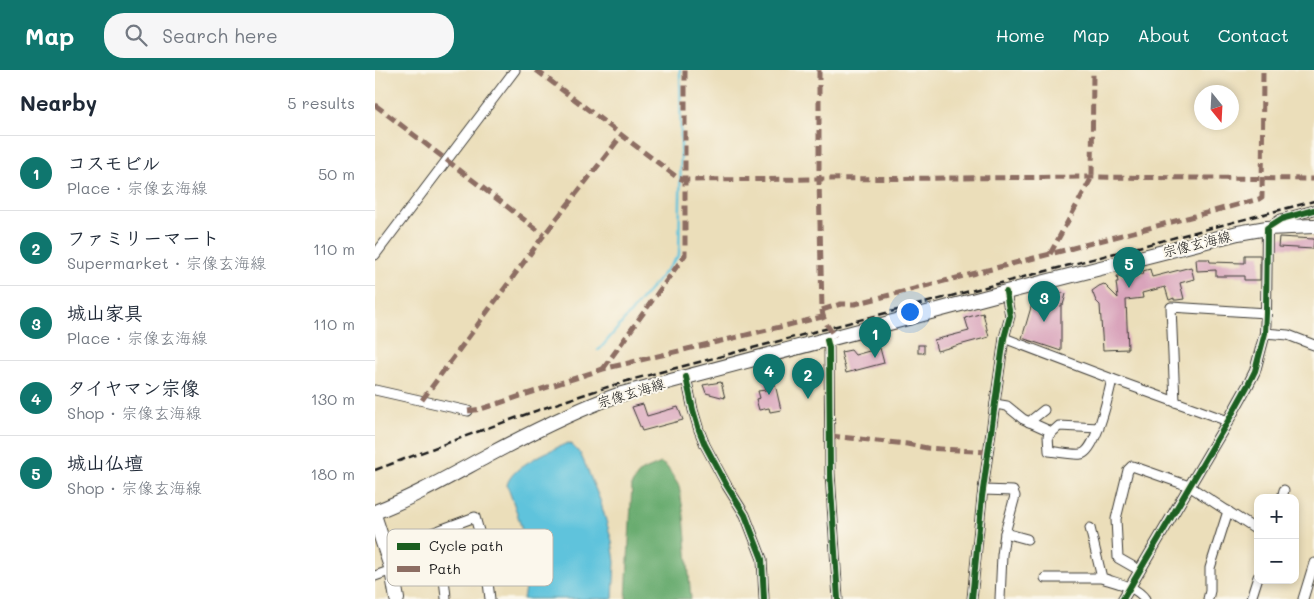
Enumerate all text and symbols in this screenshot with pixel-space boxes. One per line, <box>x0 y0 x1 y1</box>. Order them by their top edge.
search box <box>104 13 454 58</box>
text: Map <box>25 20 74 51</box>
icon: search <box>122 21 150 49</box>
text: Search here <box>162 23 278 48</box>
text: Home <box>996 23 1045 47</box>
text: Map <box>1073 23 1109 47</box>
text: About <box>1137 23 1190 47</box>
text: Contact <box>1218 23 1289 47</box>
north arrow <box>1194 85 1239 130</box>
text: Nearby <box>20 89 97 116</box>
text: 5 results <box>287 92 355 113</box>
text: コスモビル <box>67 150 161 175</box>
text: 1 <box>32 163 40 184</box>
text: 50 m <box>318 163 355 184</box>
text: Place · 宗像玄海線 <box>67 177 207 198</box>
text: ファミリーマート <box>67 225 220 250</box>
street label: 宗像玄海線 <box>1161 226 1233 261</box>
text: 2 <box>32 238 40 259</box>
text: 110 m <box>313 238 355 259</box>
pin: 5 <box>1113 247 1145 288</box>
text: Supermarket · 宗像玄海線 <box>67 252 266 273</box>
pin: 3 <box>1028 281 1060 322</box>
your location <box>897 299 923 325</box>
text: 城山家具 <box>67 300 143 325</box>
text: 3 <box>31 313 41 334</box>
text: 110 m <box>313 313 355 334</box>
pin: 1 <box>859 317 891 358</box>
text: Place · 宗像玄海線 <box>67 327 207 348</box>
pin: 4 <box>753 354 785 395</box>
pin: 2 <box>792 358 824 399</box>
street label: 宗像玄海線 <box>595 373 667 412</box>
text: タイヤマン宗像 <box>67 375 199 400</box>
text: 4 <box>31 388 41 409</box>
text: 130 m <box>311 388 355 409</box>
text: Shop · 宗像玄海線 <box>67 402 202 423</box>
text: 城山仏壇 <box>67 450 143 475</box>
text: 5 <box>31 463 41 484</box>
text: 180 m <box>310 463 355 484</box>
text: Shop · 宗像玄海線 <box>67 477 202 498</box>
map controls <box>1254 494 1299 584</box>
button: + <box>1254 494 1299 539</box>
legend <box>387 529 553 586</box>
text: Cycle path <box>429 536 503 555</box>
button: − <box>1254 539 1299 584</box>
text: Path <box>429 559 460 578</box>

